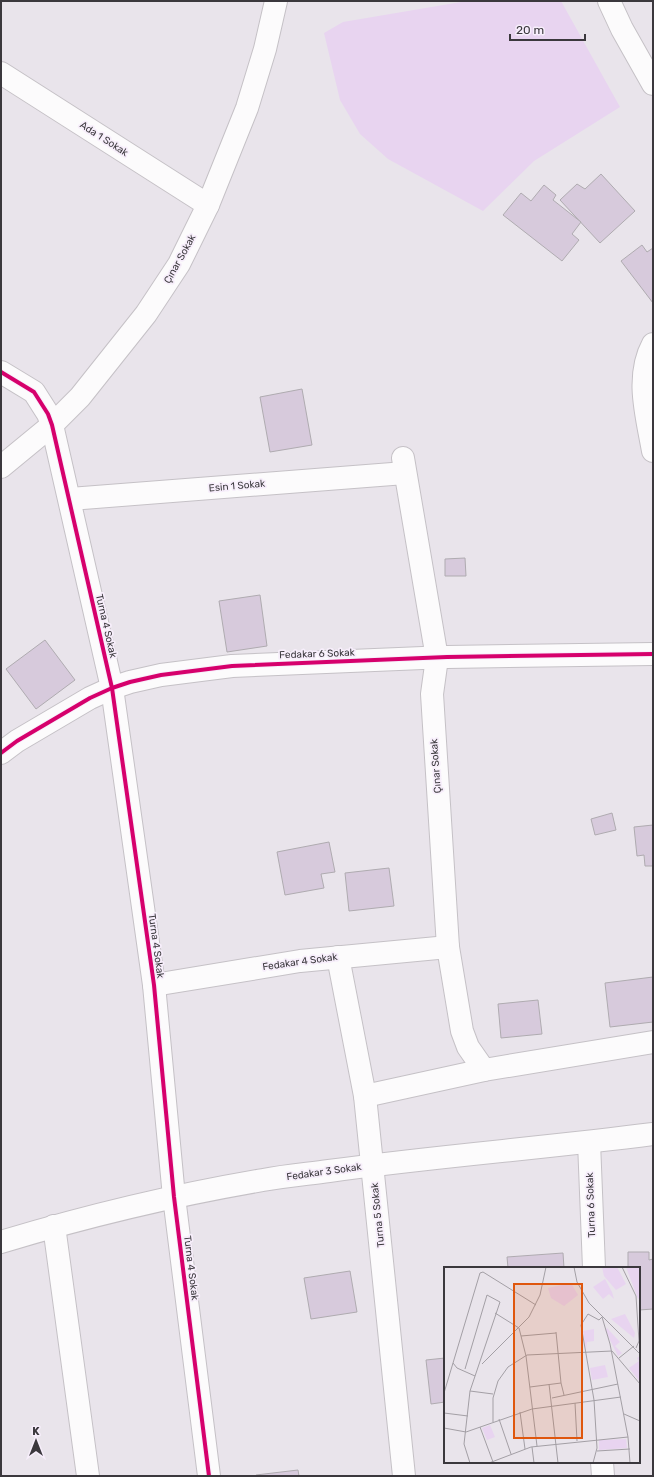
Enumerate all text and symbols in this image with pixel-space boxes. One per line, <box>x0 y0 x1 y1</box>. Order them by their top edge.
scale bar <box>510 16 585 42</box>
text: 20 m <box>516 23 544 37</box>
street label: Ada 1 Sokak <box>78 119 131 159</box>
street label: Çınar Sokak <box>162 232 199 286</box>
street label: Esin 1 Sokak <box>208 477 267 494</box>
street label: Turna 4 Sokak <box>93 593 119 660</box>
street label: Fedakar 6 Sokak <box>279 647 356 661</box>
street label: Çınar Sokak <box>428 738 444 794</box>
street label: Turna 4 Sokak <box>146 913 167 980</box>
street label: Fedakar 4 Sokak <box>262 951 339 973</box>
street label: Fedakar 3 Sokak <box>286 1161 363 1183</box>
street label: Turna 6 Sokak <box>584 1171 598 1238</box>
street label: Turna 5 Sokak <box>369 1181 387 1248</box>
street label: Turna 4 Sokak <box>181 1235 201 1302</box>
inset map <box>444 1267 640 1463</box>
north arrow <box>16 1421 56 1461</box>
text: K <box>32 1425 40 1438</box>

